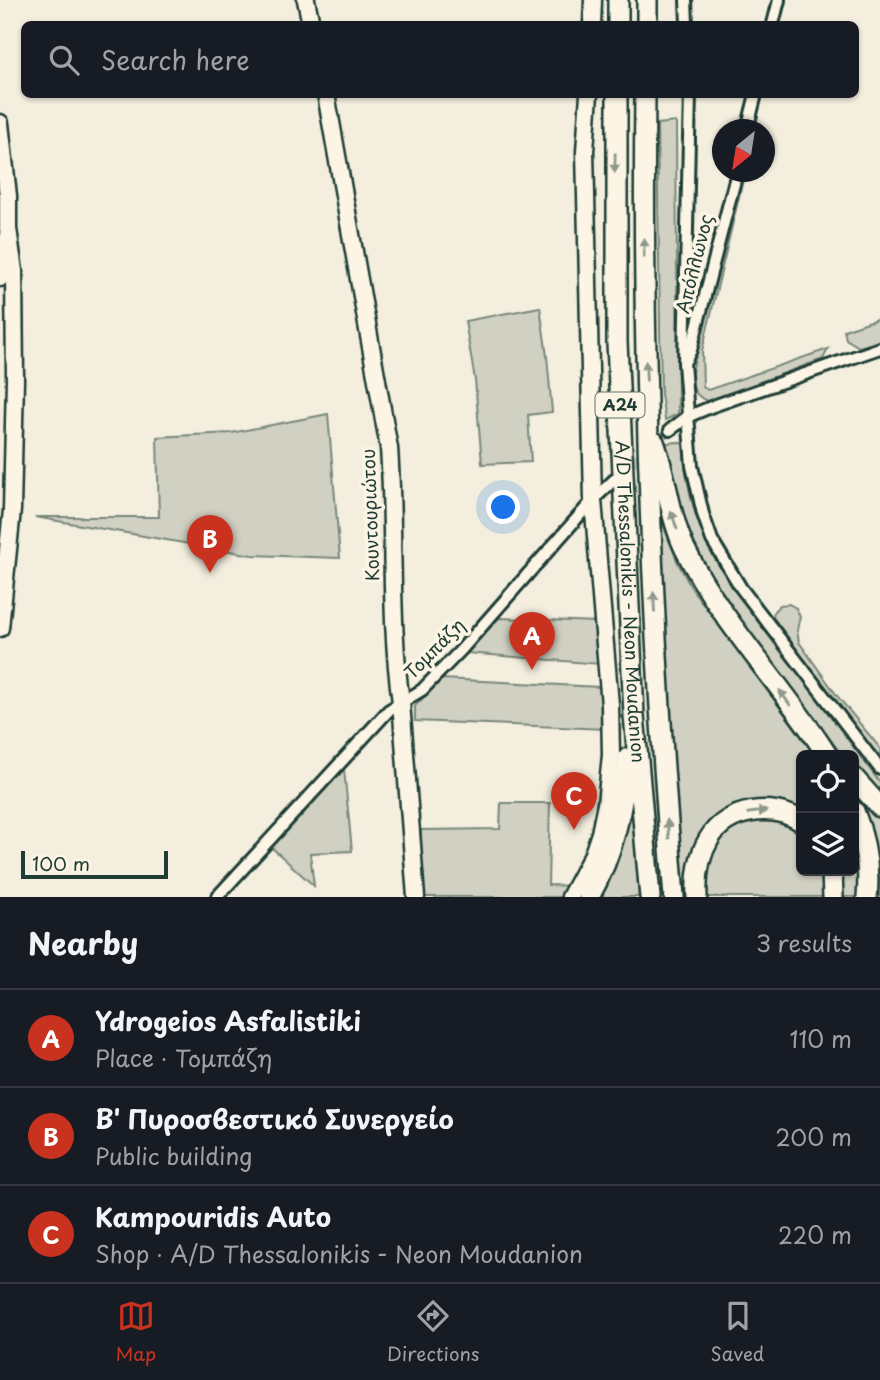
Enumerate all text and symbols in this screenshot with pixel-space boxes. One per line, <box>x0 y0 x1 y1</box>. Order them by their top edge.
search box <box>21 21 859 98</box>
text: Search here <box>101 40 250 79</box>
icon: search <box>45 41 83 79</box>
north arrow <box>712 119 775 182</box>
one-way arrow <box>610 152 621 174</box>
street label: Απόλλωνος <box>668 211 719 316</box>
one-way arrow <box>638 237 650 259</box>
one-way arrow <box>640 359 652 381</box>
road number: Α24 <box>596 392 644 418</box>
street label: A/D Thessalonikis - Neon Moudanion <box>609 440 653 764</box>
street label: Κουντουριώτου <box>354 448 385 582</box>
your location <box>486 490 520 524</box>
one-way arrow <box>669 510 679 531</box>
pin: B <box>187 515 233 573</box>
one-way arrow <box>648 591 659 613</box>
street label: Τομπάζη <box>397 611 470 684</box>
pin: A <box>509 612 555 670</box>
one-way arrow <box>778 689 793 707</box>
map controls <box>796 750 859 876</box>
button: locate <box>796 750 859 813</box>
pin: C <box>551 772 597 830</box>
one-way arrow <box>746 806 768 817</box>
button: layers <box>796 813 859 876</box>
one-way arrow <box>662 818 673 840</box>
scale bar <box>21 848 168 880</box>
text: 100 m <box>32 849 90 877</box>
text: Nearby <box>28 920 138 965</box>
text: 3 results <box>756 925 852 960</box>
text: Ydrogeios Asfalistiki <box>95 1001 361 1040</box>
text: A <box>42 1021 60 1056</box>
text: 110 m <box>790 1021 852 1056</box>
text: Place · Τομπάζη <box>95 1040 272 1075</box>
text: Β' Πυροσβεστικό Συνεργείο <box>95 1099 454 1138</box>
text: B <box>43 1119 59 1154</box>
text: 200 m <box>775 1119 852 1154</box>
text: Public building <box>95 1138 252 1173</box>
text: Kampouridis Auto <box>95 1197 331 1236</box>
text: C <box>42 1217 60 1252</box>
text: 220 m <box>778 1217 852 1252</box>
text: Shop · A/D Thessalonikis - Neon Moudanion <box>95 1236 583 1271</box>
tab: Map <box>116 1297 156 1367</box>
tab: Directions <box>387 1297 480 1367</box>
tab: Saved <box>711 1297 764 1367</box>

